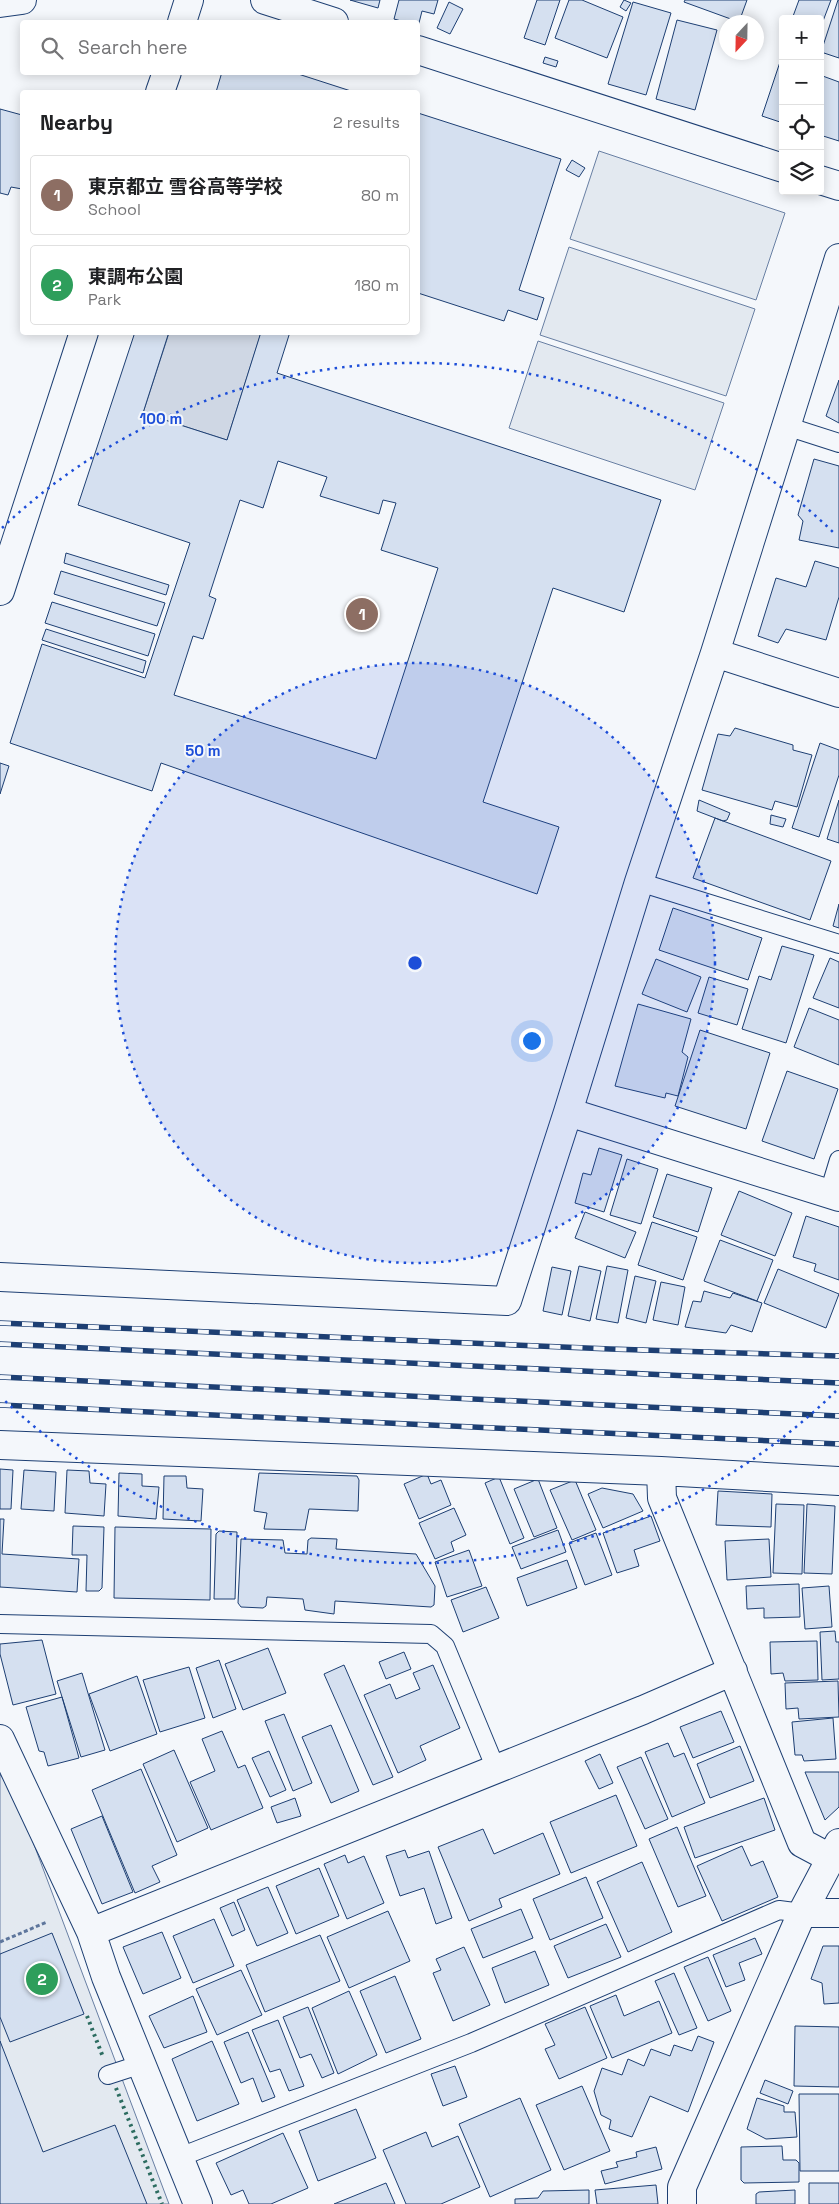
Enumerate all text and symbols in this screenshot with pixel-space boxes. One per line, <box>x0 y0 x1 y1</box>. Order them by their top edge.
north arrow <box>719 15 764 60</box>
map controls <box>779 15 824 195</box>
button: + <box>779 15 824 60</box>
search box <box>20 20 420 75</box>
icon: search <box>38 34 66 62</box>
text: Search here <box>78 35 188 60</box>
button: − <box>779 60 824 105</box>
button: locate <box>779 105 824 150</box>
text: Nearby <box>40 109 113 136</box>
text: 2 results <box>333 112 400 133</box>
button: layers <box>779 150 824 195</box>
text: 東京都立 雪谷高等学校 <box>88 174 283 199</box>
text: 1 <box>53 185 61 206</box>
text: 80 m <box>361 185 399 206</box>
text: School <box>88 199 141 220</box>
text: 東調布公園 <box>88 264 183 289</box>
text: 2 <box>52 275 62 296</box>
text: 180 m <box>354 275 399 296</box>
text: Park <box>88 289 121 310</box>
text: 100 m <box>140 409 182 428</box>
pin: 1 <box>346 595 378 633</box>
text: 50 m <box>185 741 221 760</box>
centre of rings <box>406 954 424 972</box>
your location <box>519 1028 545 1054</box>
pin: 2 <box>26 1960 58 1998</box>

